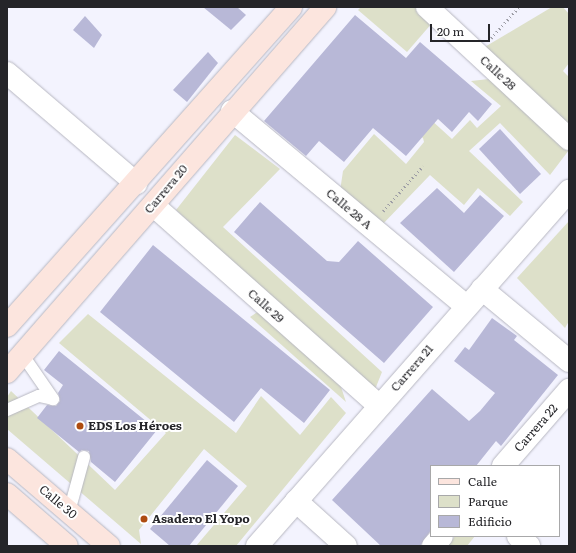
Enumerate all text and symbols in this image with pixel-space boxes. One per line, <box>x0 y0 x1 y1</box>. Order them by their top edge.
scale bar <box>432 16 492 42</box>
text: 20 m <box>437 22 464 40</box>
street label: Calle 28 <box>477 53 519 93</box>
street label: Carrera 20 <box>141 162 191 216</box>
street label: Calle 28 A <box>323 186 375 232</box>
street label: Calle 29 <box>245 286 287 326</box>
street label: Carrera 21 <box>388 342 436 394</box>
street label: Carrera 22 <box>511 401 561 455</box>
place label: EDS Los Héroes <box>88 419 182 433</box>
marker: EDS Los Héroes <box>75 421 85 431</box>
legend <box>430 465 560 537</box>
text: Calle <box>468 472 497 490</box>
street label: Calle 30 <box>36 482 80 522</box>
text: Parque <box>468 492 508 510</box>
place label: Asadero El Yopo <box>152 512 250 526</box>
text: Edificio <box>468 512 512 530</box>
marker: Asadero El Yopo <box>139 514 149 524</box>

